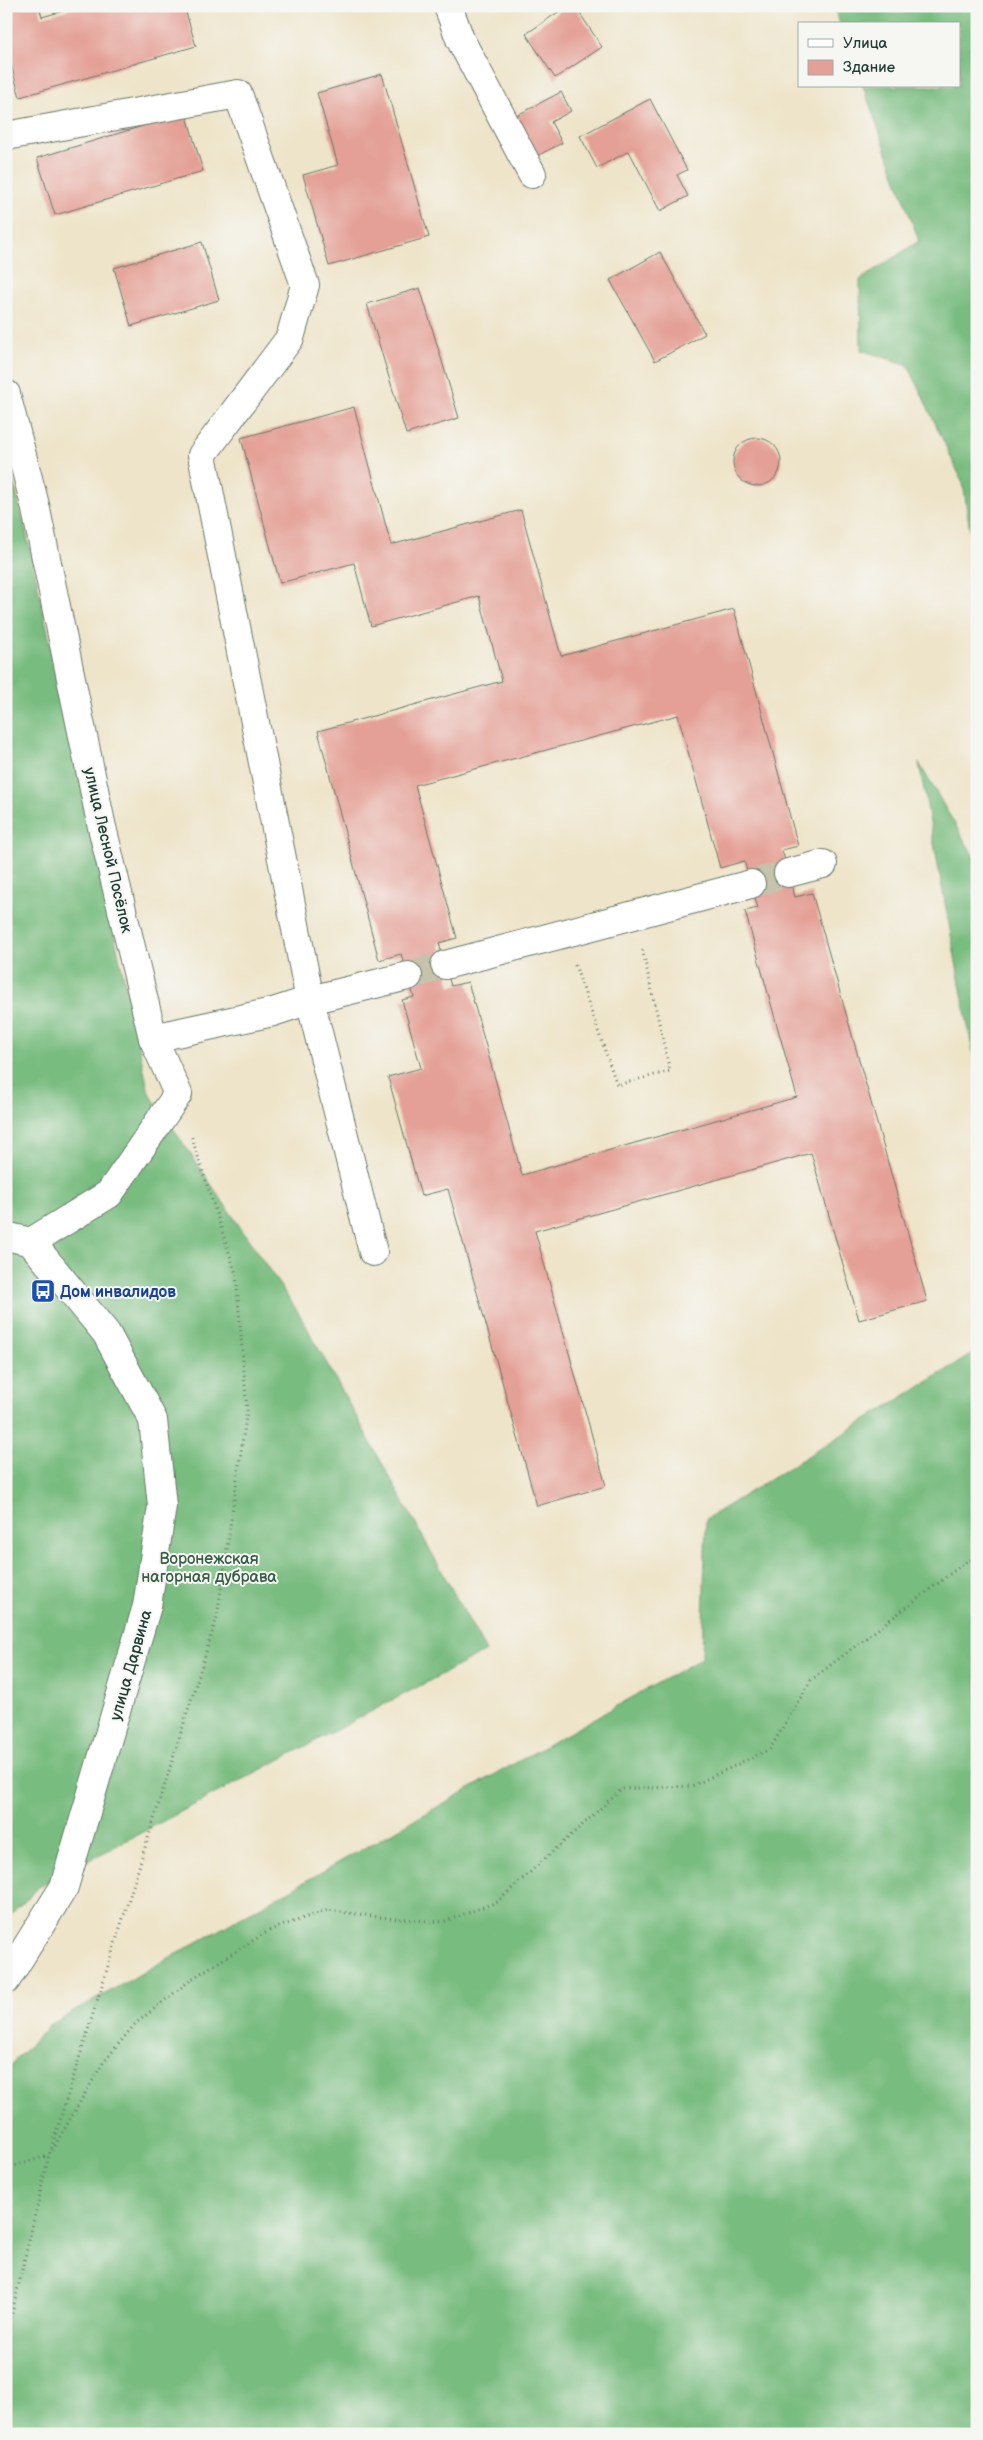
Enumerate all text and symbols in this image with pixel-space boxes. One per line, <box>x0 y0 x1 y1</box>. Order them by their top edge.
legend <box>798 22 960 88</box>
text: Улица <box>843 34 888 53</box>
text: Здание <box>843 58 895 77</box>
street label: улица Лесной Посёлок <box>79 766 136 935</box>
bus stop icon: Дом инвалидов <box>30 1278 56 1304</box>
place label: Дом инвалидов <box>60 1283 176 1302</box>
park label: Воронежская нагорная дубрава <box>141 1550 277 1587</box>
street label: улица Дарвина <box>107 1607 156 1723</box>

